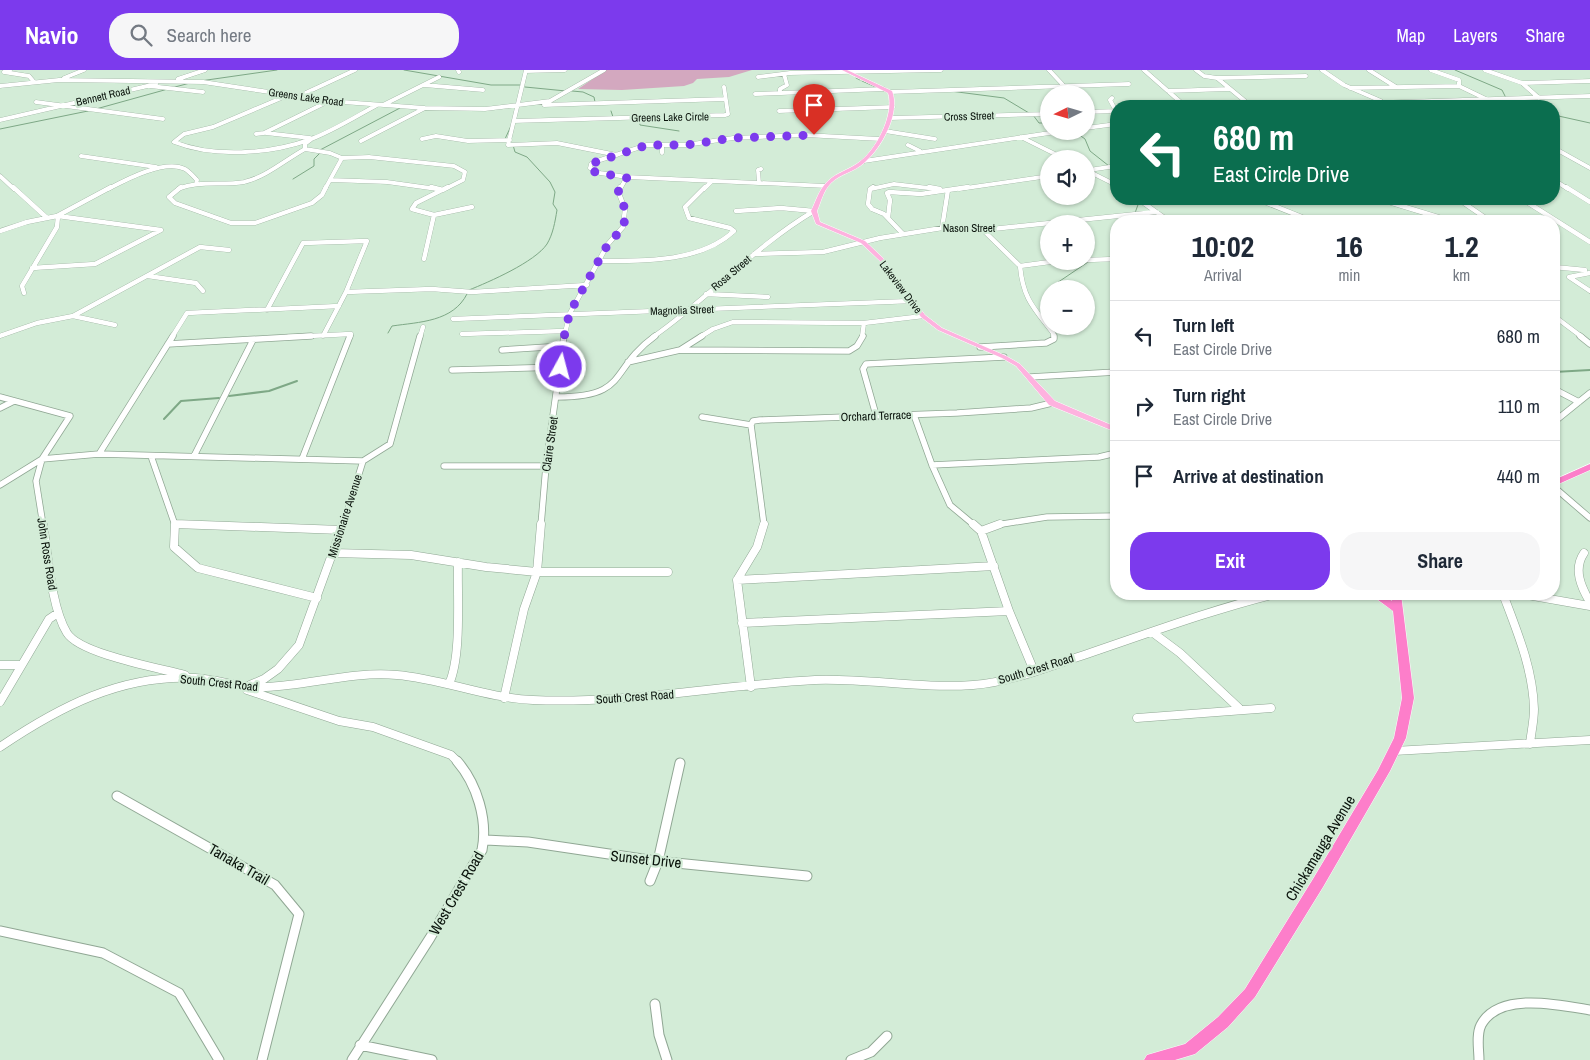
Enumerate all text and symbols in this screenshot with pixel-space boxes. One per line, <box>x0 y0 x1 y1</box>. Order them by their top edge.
search box <box>109 13 459 58</box>
text: Navio <box>25 19 79 51</box>
icon: search <box>127 21 155 49</box>
text: Search here <box>167 22 251 48</box>
text: Map <box>1397 23 1425 48</box>
text: Layers <box>1453 23 1498 48</box>
text: Share <box>1526 23 1565 48</box>
street label: Bennett Road <box>75 83 131 109</box>
pin <box>793 84 835 135</box>
street label: Greens Lake Road <box>268 85 344 109</box>
north arrow <box>1040 85 1095 140</box>
map controls <box>1040 85 1095 335</box>
icon: arrive <box>800 91 828 119</box>
street label: Cross Street <box>944 108 995 124</box>
street label: Greens Lake Circle <box>631 109 709 125</box>
text: 680 m <box>1213 114 1294 161</box>
icon: left <box>1130 120 1195 185</box>
button: sound <box>1040 150 1095 205</box>
text: East Circle Drive <box>1213 159 1349 189</box>
button: + <box>1040 215 1095 270</box>
street label: Nason Street <box>943 221 996 235</box>
text: 10:02 <box>1191 226 1254 266</box>
text: 16 <box>1336 226 1363 266</box>
text: 1.2 <box>1444 226 1479 266</box>
street label: Rosa Street <box>708 252 754 294</box>
street label: Lakeview Drive <box>877 258 925 316</box>
text: Arrival <box>1204 264 1242 286</box>
text: min <box>1338 264 1360 286</box>
text: km <box>1453 264 1470 286</box>
button: − <box>1040 280 1095 335</box>
street label: Magnolia Street <box>650 302 715 318</box>
text: Turn left <box>1173 312 1234 338</box>
icon: left <box>1130 322 1158 350</box>
text: 680 m <box>1497 323 1540 349</box>
text: East Circle Drive <box>1173 338 1272 360</box>
position arrow <box>534 340 586 392</box>
text: Turn right <box>1173 382 1245 408</box>
icon: right <box>1130 392 1158 420</box>
text: 110 m <box>1498 393 1540 419</box>
street label: Orchard Terrace <box>840 407 912 425</box>
text: East Circle Drive <box>1173 408 1272 430</box>
street label: Claire Street <box>538 415 562 472</box>
icon: arrive <box>1130 462 1158 490</box>
text: Arrive at destination <box>1173 463 1324 489</box>
text: 440 m <box>1497 463 1540 489</box>
street label: Missionaire Avenue <box>324 472 366 560</box>
street label: John Ross Road <box>33 517 61 591</box>
button: Exit <box>1130 532 1330 590</box>
button: Share <box>1340 532 1540 590</box>
street label: South Crest Road <box>996 650 1076 688</box>
street label: South Crest Road <box>179 671 259 695</box>
street label: South Crest Road <box>595 686 675 708</box>
street label: Chickamauga Avenue <box>1280 791 1360 905</box>
street label: Tanaka Trail <box>205 838 273 890</box>
street label: Sunset Drive <box>610 845 683 873</box>
street label: West Crest Road <box>424 847 488 939</box>

